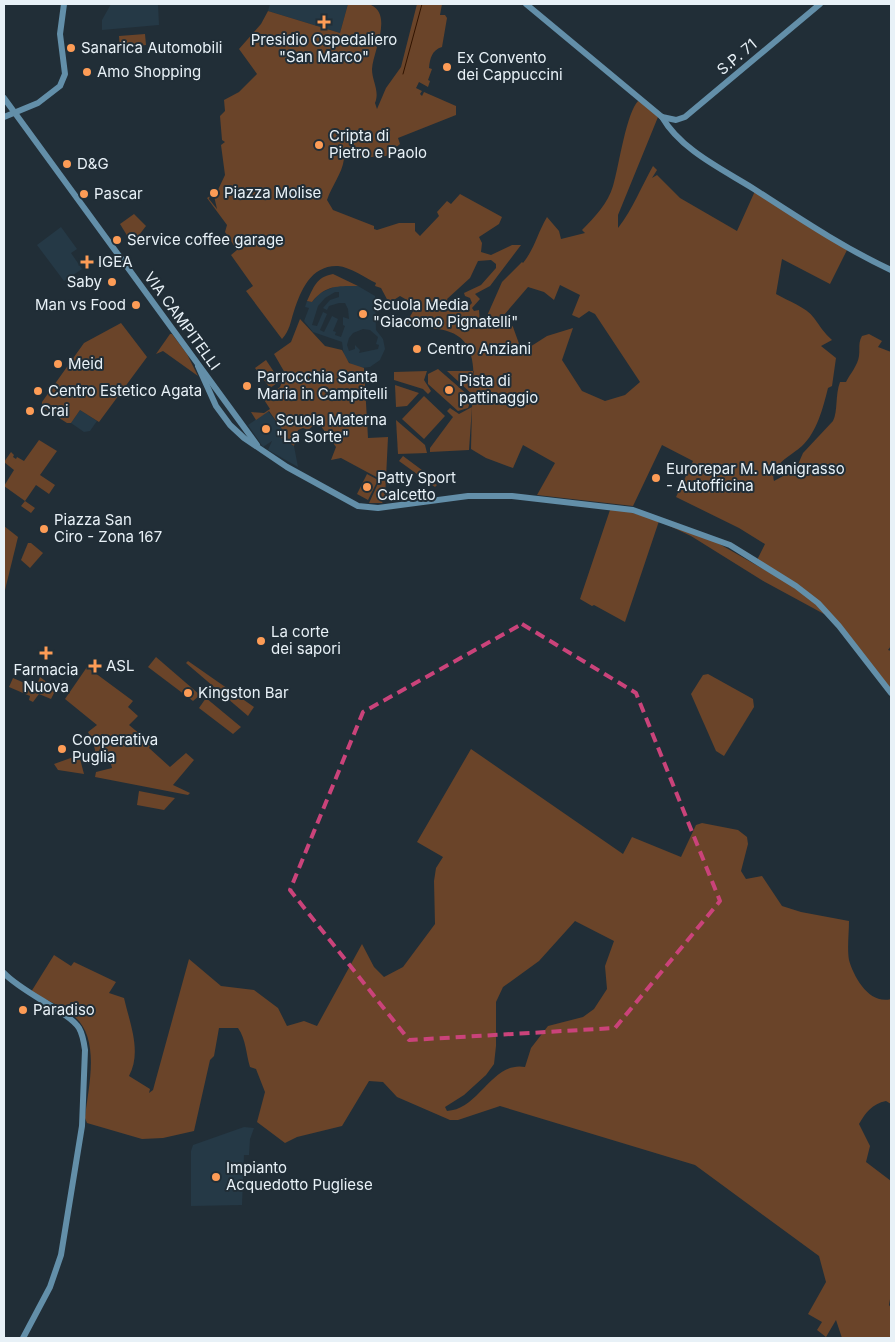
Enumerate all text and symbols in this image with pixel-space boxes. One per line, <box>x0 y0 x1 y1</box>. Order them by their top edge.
marker: Presidio Ospedaliero "San Marco" <box>317 15 331 29</box>
place label: Presidio Ospedaliero "San Marco" <box>251 30 397 66</box>
street label: S.P. 71 <box>713 35 760 79</box>
place label: Sanarica Automobili <box>81 38 222 57</box>
marker: Sanarica Automobili <box>65 42 77 54</box>
place label: Ex Convento dei Cappuccini <box>457 48 563 84</box>
marker: Ex Convento dei Cappuccini <box>441 61 453 73</box>
place label: Amo Shopping <box>97 62 201 81</box>
marker: Amo Shopping <box>81 66 93 78</box>
place label: Cripta di Pietro e Paolo <box>329 126 427 162</box>
marker: Cripta di Pietro e Paolo <box>313 139 325 151</box>
place label: D&G <box>77 154 109 173</box>
marker: D&G <box>61 158 73 170</box>
place label: Piazza Molise <box>224 183 321 202</box>
place label: Pascar <box>94 184 143 203</box>
marker: Piazza Molise <box>208 187 220 199</box>
marker: Pascar <box>78 188 90 200</box>
place label: Service coffee garage <box>127 230 284 249</box>
marker: Service coffee garage <box>111 234 123 246</box>
place label: IGEA <box>98 252 133 271</box>
marker: IGEA <box>80 255 94 269</box>
street label: VIA CAMPITELLI <box>140 268 224 374</box>
place label: Saby <box>67 272 103 291</box>
marker: Saby <box>106 276 118 288</box>
place label: Man vs Food <box>35 295 126 314</box>
place label: Scuola Media "Giacomo Pignatelli" <box>373 295 518 331</box>
marker: Man vs Food <box>130 299 142 311</box>
marker: Scuola Media "Giacomo Pignatelli" <box>357 308 369 320</box>
place label: Centro Anziani <box>427 339 531 358</box>
marker: Centro Anziani <box>411 343 423 355</box>
place label: Meid <box>68 354 103 373</box>
marker: Meid <box>52 358 64 370</box>
place label: Parrocchia Santa Maria in Campitelli <box>257 367 388 403</box>
place label: Pista di pattinaggio <box>459 371 538 407</box>
marker: Parrocchia Santa Maria in Campitelli <box>241 380 253 392</box>
place label: Centro Estetico Agata <box>48 381 202 400</box>
marker: Pista di pattinaggio <box>443 384 455 396</box>
marker: Centro Estetico Agata <box>32 385 44 397</box>
place label: Crai <box>40 401 69 420</box>
marker: Crai <box>24 405 36 417</box>
place label: Scuola Materna "La Sorte" <box>276 410 387 446</box>
marker: Scuola Materna "La Sorte" <box>260 423 272 435</box>
place label: Eurorepar M. Manigrasso - Autofficina <box>666 459 845 495</box>
place label: Patty Sport Calcetto <box>377 468 456 504</box>
marker: Eurorepar M. Manigrasso - Autofficina <box>650 472 662 484</box>
marker: Patty Sport Calcetto <box>361 481 373 493</box>
place label: Piazza San Ciro - Zona 167 <box>54 510 162 546</box>
marker: Piazza San Ciro - Zona 167 <box>38 523 50 535</box>
place label: La corte dei sapori <box>271 622 341 658</box>
marker: La corte dei sapori <box>255 635 267 647</box>
marker: Farmacia Nuova <box>40 647 52 659</box>
place label: ASL <box>106 656 134 675</box>
marker: ASL <box>88 659 102 673</box>
place label: Farmacia Nuova <box>14 660 78 696</box>
place label: Kingston Bar <box>198 683 289 702</box>
marker: Kingston Bar <box>182 687 194 699</box>
place label: Cooperativa Puglia <box>72 730 158 766</box>
marker: Cooperativa Puglia <box>56 743 68 755</box>
place label: Paradiso <box>33 1000 95 1019</box>
marker: Paradiso <box>17 1004 29 1016</box>
place label: Impianto Acquedotto Pugliese <box>226 1158 373 1194</box>
marker: Impianto Acquedotto Pugliese <box>210 1171 222 1183</box>

